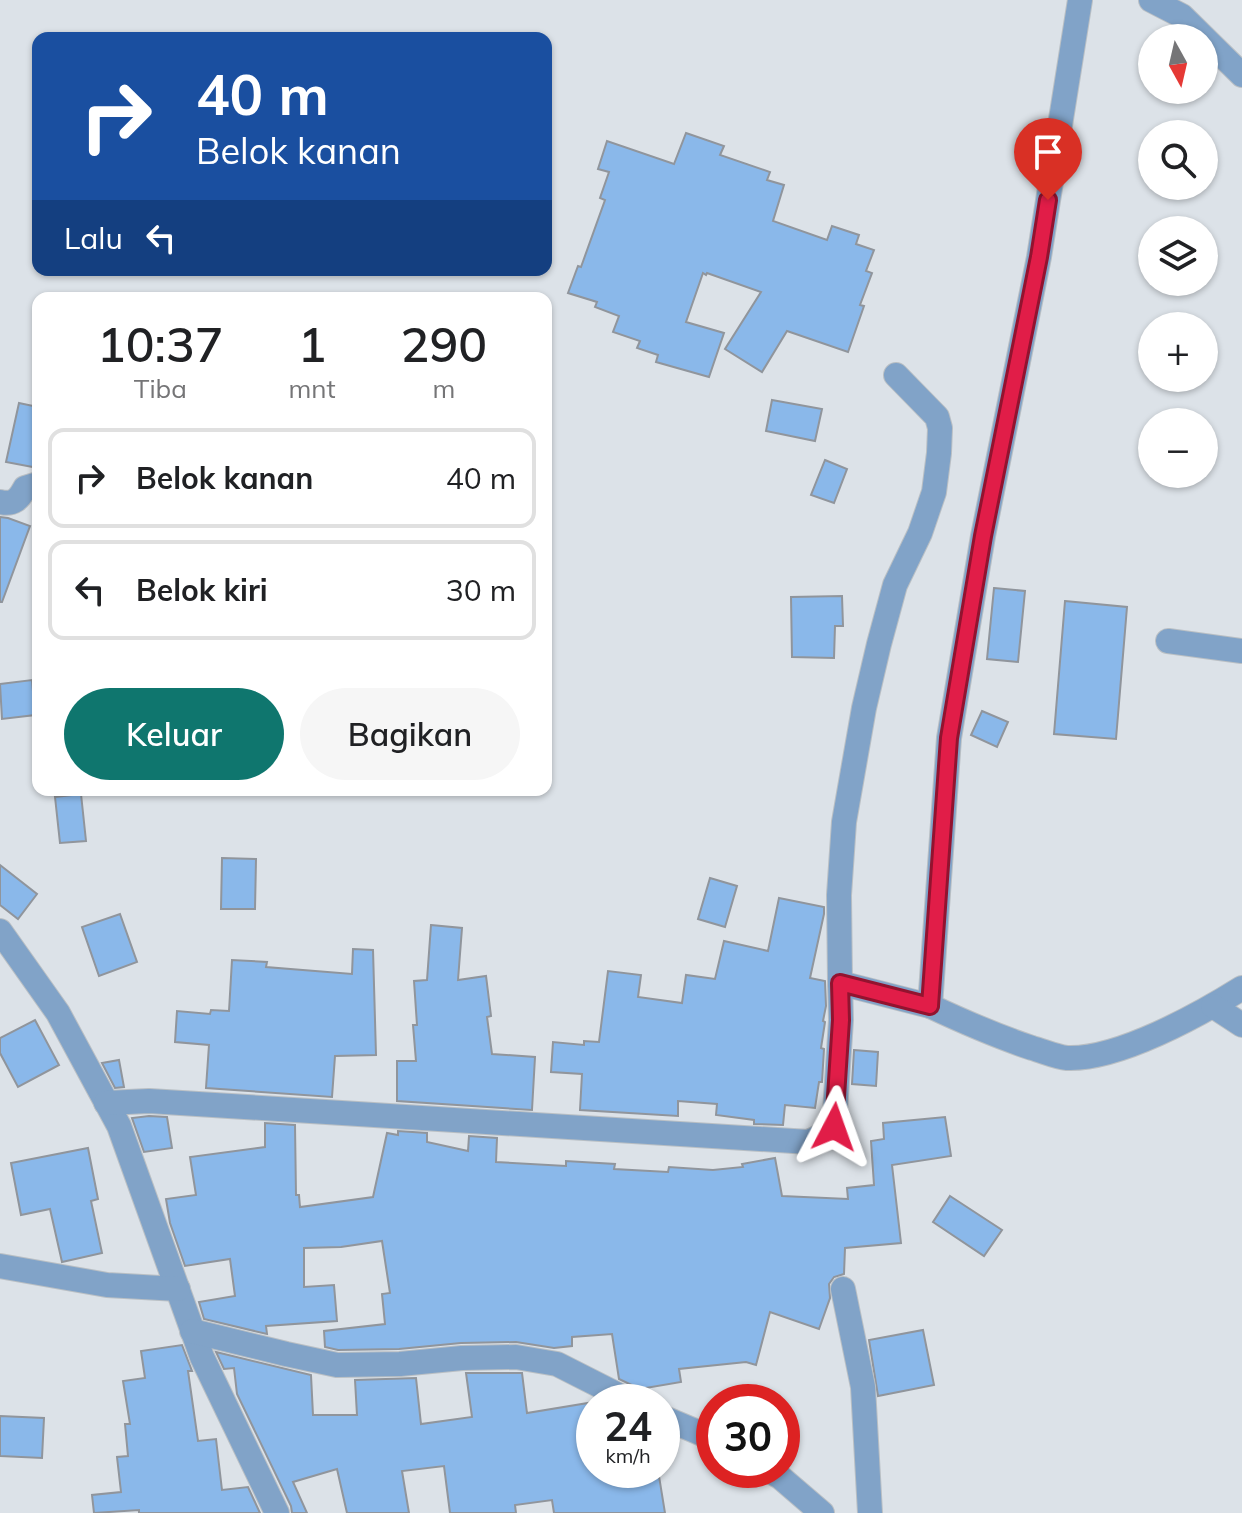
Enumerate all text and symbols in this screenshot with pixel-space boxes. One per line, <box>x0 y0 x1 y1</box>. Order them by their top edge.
north arrow <box>1138 24 1218 104</box>
map controls <box>1138 24 1218 488</box>
text: 40 m <box>196 59 329 129</box>
icon: right <box>64 64 168 168</box>
pin <box>1014 118 1082 200</box>
button: search <box>1138 120 1218 200</box>
text: Belok kanan <box>196 128 401 173</box>
icon: arrive <box>1026 130 1070 174</box>
icon: left <box>139 216 183 260</box>
button: layers <box>1138 216 1218 296</box>
text: Lalu <box>64 219 123 257</box>
button: + <box>1138 312 1218 392</box>
text: 10:37 <box>97 314 224 374</box>
text: 1 <box>298 314 326 374</box>
text: 290 <box>401 314 487 374</box>
text: Tiba <box>134 372 187 405</box>
text: mnt <box>288 372 336 405</box>
text: m <box>432 372 455 405</box>
button: − <box>1138 408 1218 488</box>
icon: right <box>68 456 112 500</box>
text: Belok kanan <box>136 459 313 497</box>
text: 40 m <box>446 459 516 497</box>
icon: left <box>68 568 112 612</box>
text: Belok kiri <box>136 571 268 609</box>
text: 30 m <box>446 571 516 609</box>
button: Keluar <box>64 688 284 780</box>
button: Bagikan <box>300 688 520 780</box>
position arrow <box>792 1085 876 1169</box>
speed limit sign: 30 <box>696 1384 800 1488</box>
text: 24 <box>604 1401 652 1451</box>
text: km/h <box>605 1443 651 1468</box>

